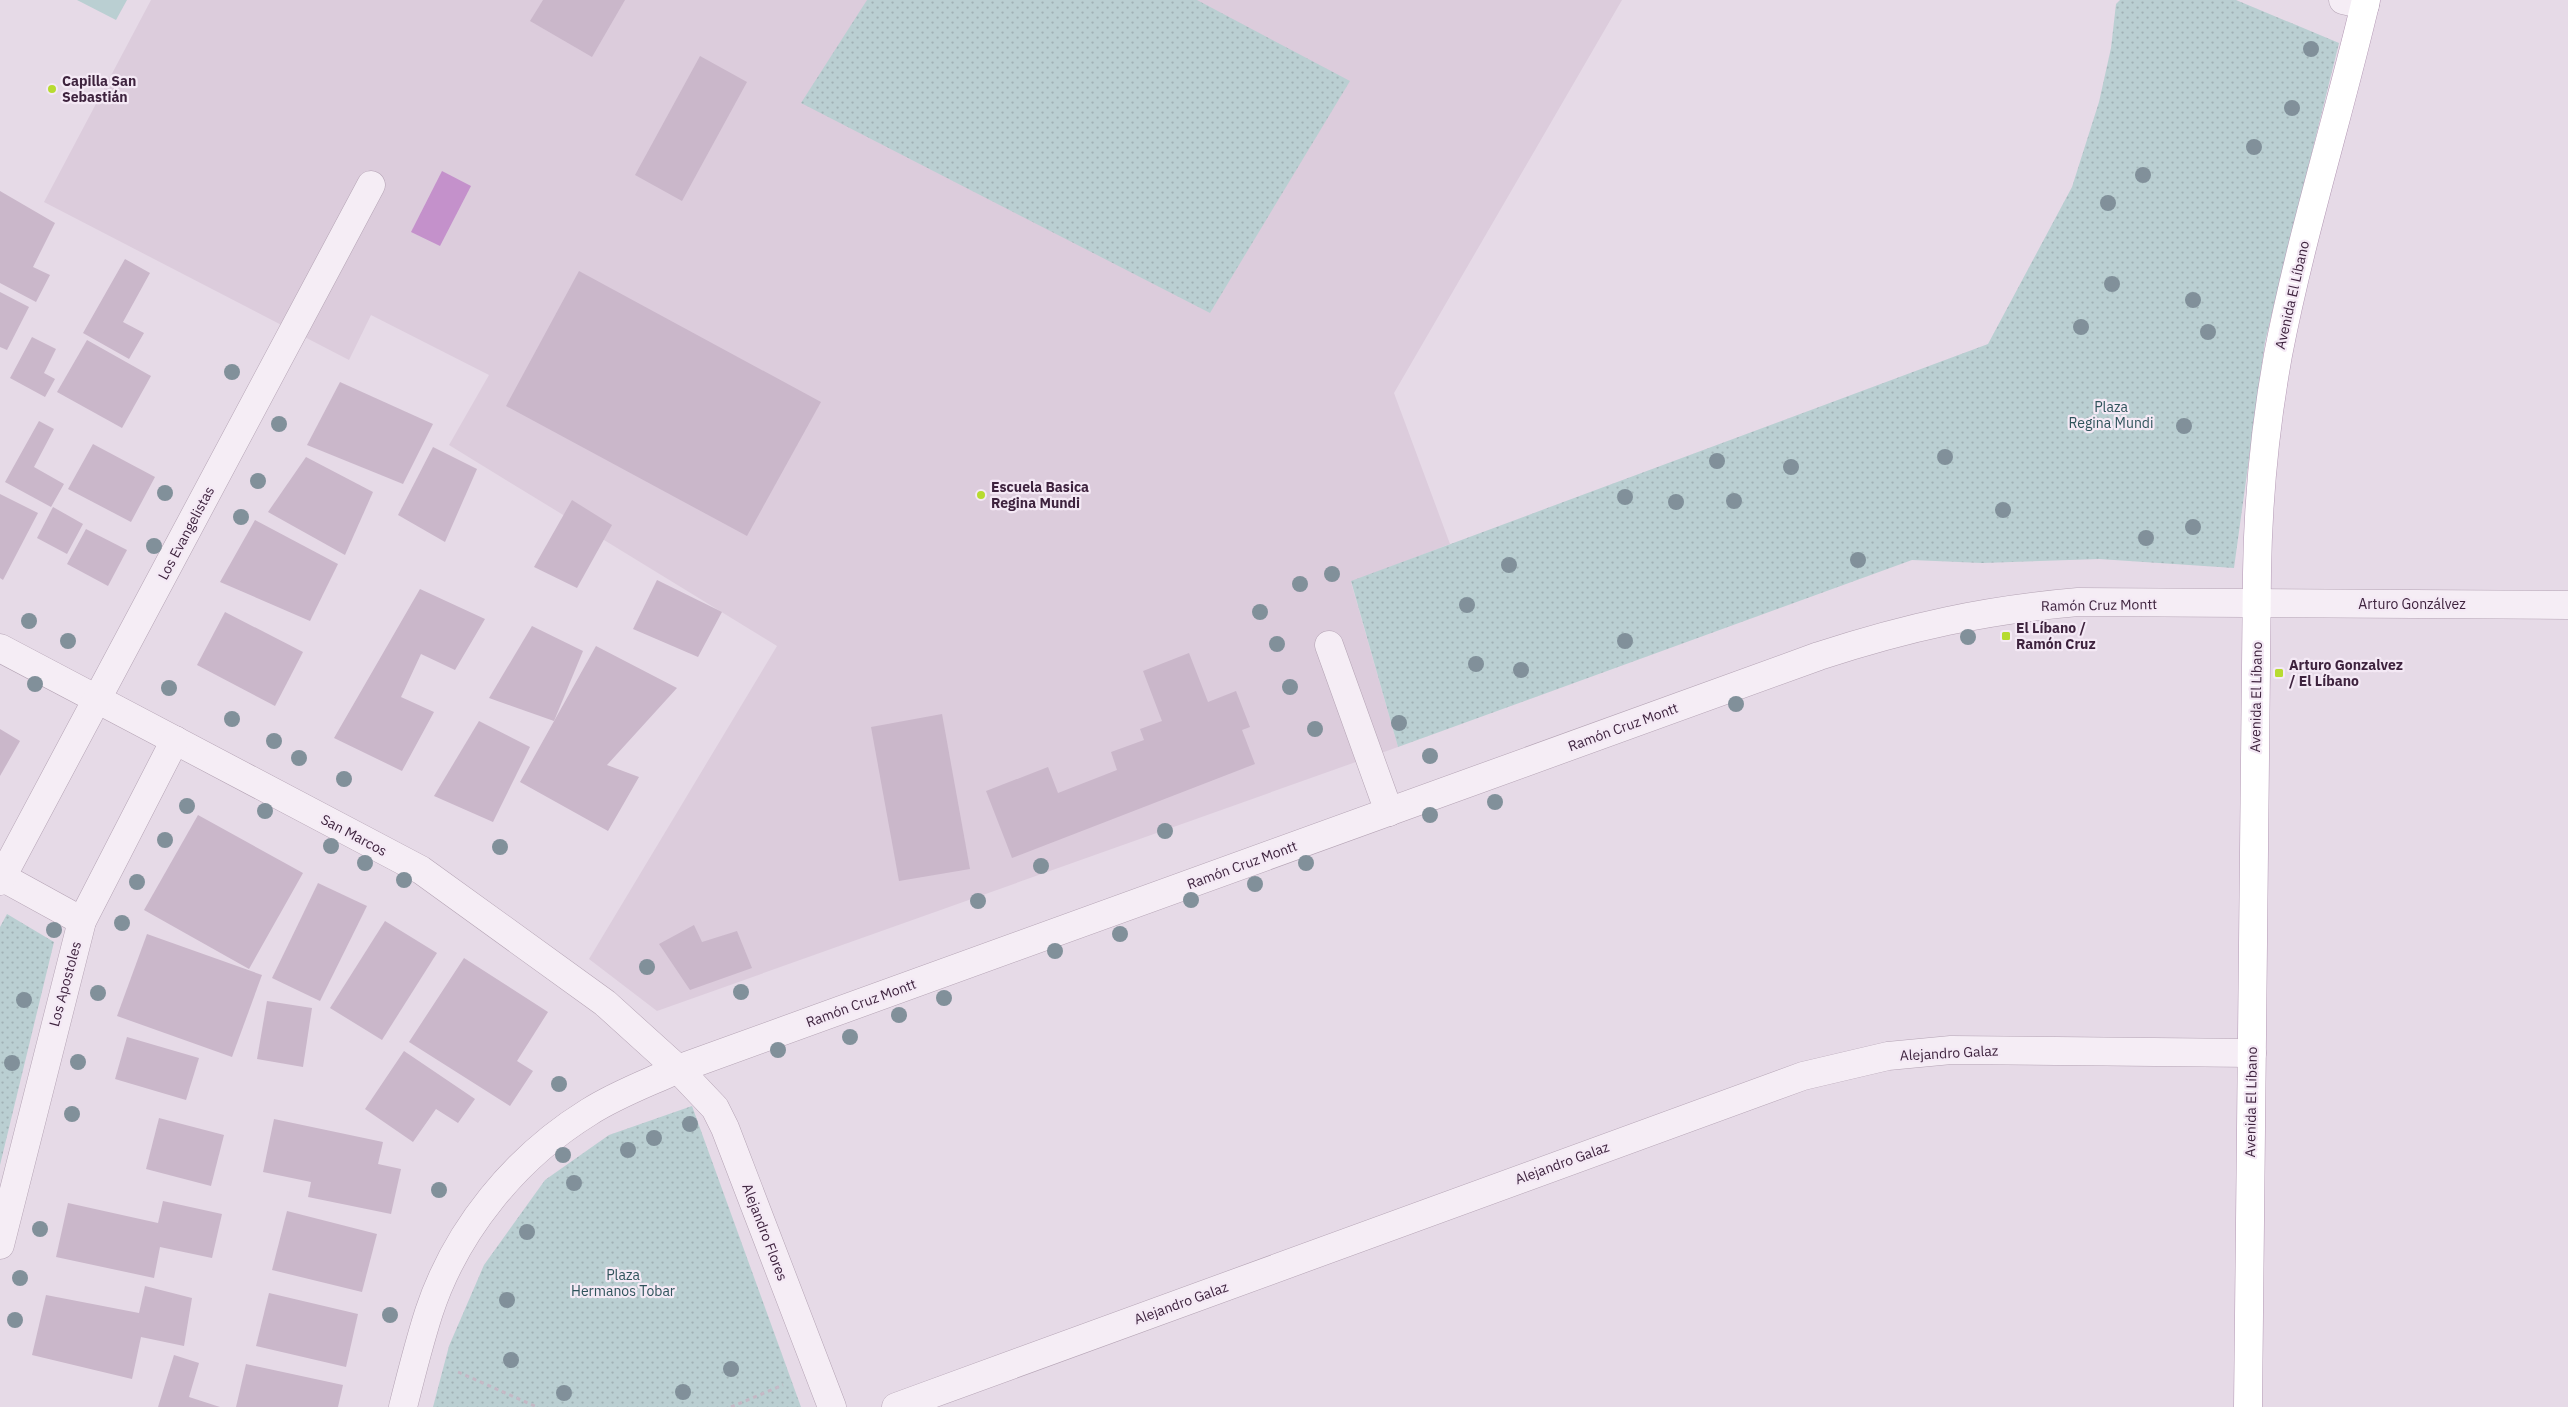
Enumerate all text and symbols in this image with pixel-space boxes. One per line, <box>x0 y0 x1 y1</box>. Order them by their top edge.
place label: Capilla San Sebastián <box>62 72 136 106</box>
marker: Capilla San Sebastián <box>46 83 58 95</box>
street label: Avenida El Líbano <box>2271 239 2313 351</box>
park label: Plaza Regina Mundi <box>2069 398 2153 432</box>
place label: Escuela Basica Regina Mundi <box>991 478 1089 512</box>
street label: Los Evangelistas <box>154 483 218 583</box>
marker: Escuela Basica Regina Mundi <box>975 489 987 501</box>
street label: Ramón Cruz Montt <box>2041 595 2157 615</box>
street label: Arturo Gonzálvez <box>2358 595 2466 613</box>
place label: El Líbano / Ramón Cruz <box>2016 619 2096 653</box>
marker: El Líbano / Ramón Cruz <box>2000 630 2012 642</box>
street label: Avenida El Líbano <box>2246 641 2266 752</box>
place label: Arturo Gonzalvez / El Líbano <box>2289 656 2403 690</box>
marker: Arturo Gonzalvez / El Líbano <box>2273 667 2285 679</box>
street label: Ramón Cruz Montt <box>1565 699 1681 755</box>
street label: San Marcos <box>318 810 390 860</box>
street label: Ramón Cruz Montt <box>1184 837 1300 893</box>
street label: Los Apostoles <box>45 939 85 1029</box>
street label: Ramón Cruz Montt <box>803 975 919 1031</box>
street label: Alejandro Galaz <box>1899 1041 1999 1065</box>
street label: Avenida El Líbano <box>2241 1046 2261 1157</box>
street label: Alejandro Galaz <box>1513 1137 1612 1188</box>
street label: Alejandro Flores <box>738 1181 792 1283</box>
park label: Plaza Hermanos Tobar <box>571 1266 675 1300</box>
street label: Alejandro Galaz <box>1132 1277 1231 1328</box>

